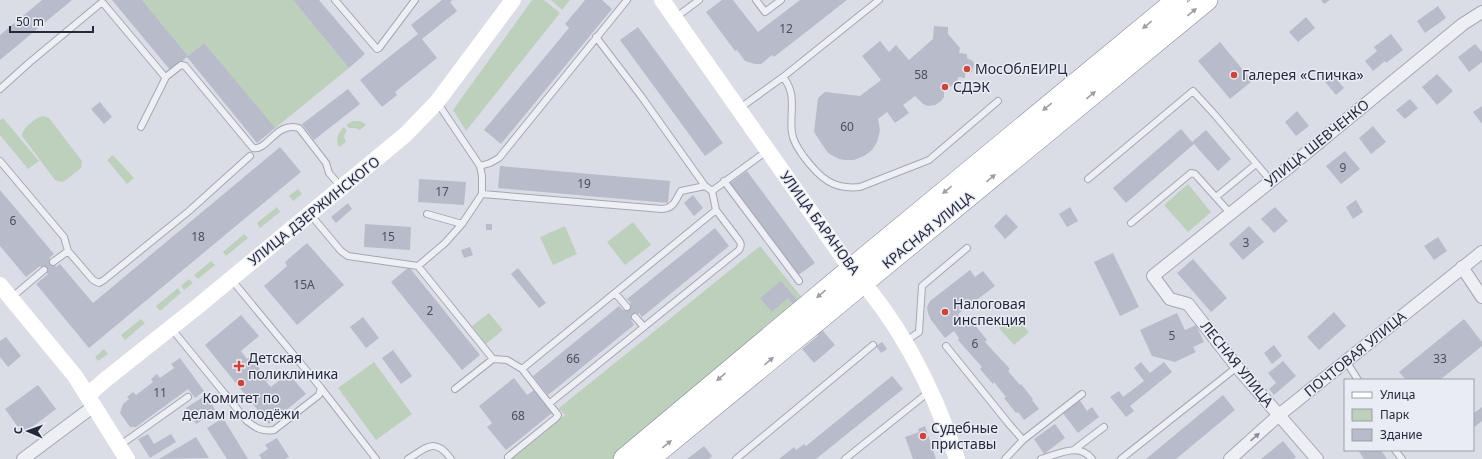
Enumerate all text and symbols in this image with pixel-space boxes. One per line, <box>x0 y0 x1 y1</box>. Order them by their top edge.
scale bar <box>10 8 93 34</box>
one-way arrow <box>1186 8 1197 17</box>
text: 50 m <box>16 13 44 30</box>
house number: 12 <box>779 20 793 37</box>
one-way arrow <box>1142 20 1153 29</box>
place label: МосОблЕИРЦ <box>975 59 1068 78</box>
marker: МосОблЕИРЦ <box>962 64 972 74</box>
place label: Галерея «Спичка» <box>1242 65 1364 84</box>
house number: 58 <box>914 66 928 83</box>
marker: Галерея «Спичка» <box>1229 70 1239 80</box>
place label: СДЭК <box>953 77 990 96</box>
marker: СДЭК <box>940 82 950 92</box>
one-way arrow <box>1086 91 1097 100</box>
street label: УЛИЦА ШЕВЧЕНКО <box>1261 95 1373 191</box>
one-way arrow <box>1042 103 1052 112</box>
house number: 60 <box>840 118 854 135</box>
street label: УЛИЦА ДЗЕРЖИНСКОГО <box>244 152 383 270</box>
house number: 9 <box>1340 159 1347 176</box>
street label: УЛИЦА БАРАНОВА <box>776 167 865 278</box>
one-way arrow <box>986 173 996 182</box>
house number: 19 <box>577 175 591 192</box>
house number: 17 <box>435 183 449 200</box>
one-way arrow <box>941 186 952 195</box>
street label: КРАСНАЯ УЛИЦА <box>878 187 978 273</box>
house number: 6 <box>10 212 17 229</box>
house number: 18 <box>191 228 205 245</box>
house number: 15 <box>381 228 395 245</box>
house number: 3 <box>1243 234 1250 251</box>
house number: 15А <box>293 276 315 293</box>
one-way arrow <box>816 289 826 298</box>
place label: Налоговая инспекция <box>953 294 1026 329</box>
house number: 2 <box>427 302 434 319</box>
marker: Налоговая инспекция <box>940 307 950 317</box>
street label: ПОЧТОВАЯ УЛИЦА <box>1300 307 1410 401</box>
street label: ЛЕСНАЯ УЛИЦА <box>1197 317 1278 411</box>
house number: 5 <box>1169 327 1176 344</box>
house number: 6 <box>972 335 979 352</box>
place label: Детская поликлиника <box>248 348 338 383</box>
house number: 66 <box>566 350 580 367</box>
house number: 33 <box>1433 350 1447 367</box>
one-way arrow <box>764 356 774 365</box>
marker: Детская поликлиника <box>233 360 245 372</box>
one-way arrow <box>716 373 727 382</box>
marker: Комитет по делам молодёжи <box>236 378 246 388</box>
legend <box>1344 379 1474 451</box>
house number: 11 <box>153 384 167 401</box>
text: Улица <box>1380 386 1415 403</box>
place label: Комитет по делам молодёжи <box>182 388 300 423</box>
text: Парк <box>1380 406 1410 423</box>
house number: 68 <box>511 407 525 424</box>
north arrow <box>8 411 48 451</box>
place label: Судебные приставы <box>931 418 998 453</box>
text: Здание <box>1380 426 1423 443</box>
text: С <box>10 427 25 434</box>
marker: Судебные приставы <box>918 431 928 441</box>
one-way arrow <box>1250 433 1260 442</box>
one-way arrow <box>661 440 672 449</box>

